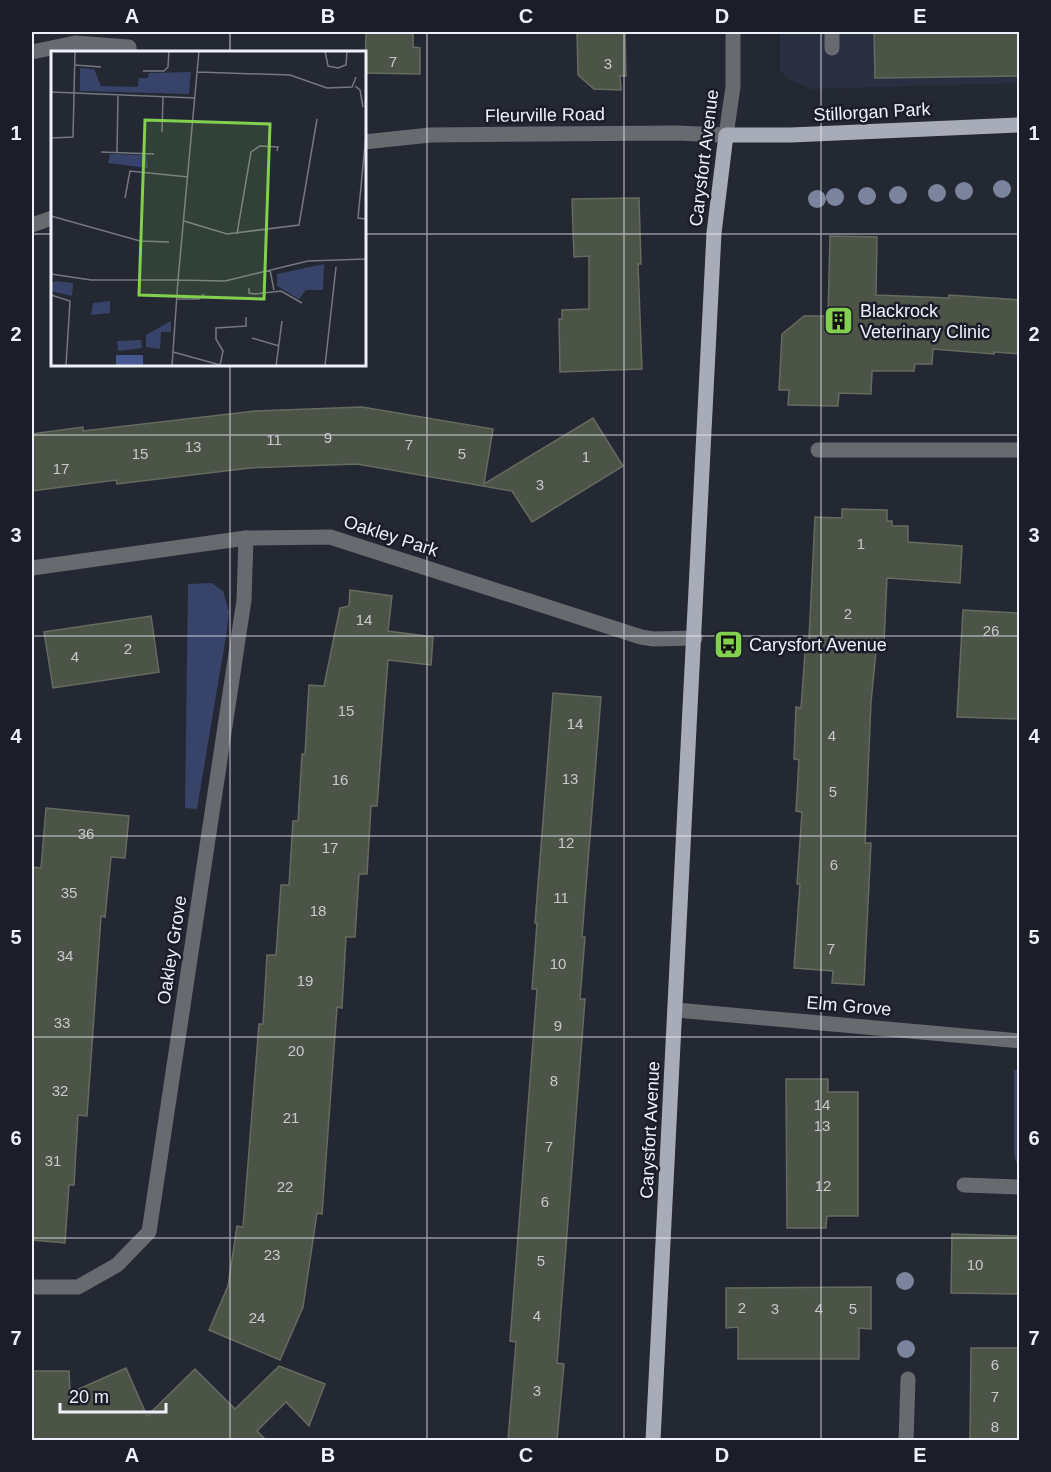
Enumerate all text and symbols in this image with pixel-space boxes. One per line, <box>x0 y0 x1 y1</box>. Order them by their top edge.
text: A <box>125 5 139 27</box>
text: B <box>321 5 335 27</box>
text: C <box>519 5 533 27</box>
text: D <box>715 5 729 27</box>
text: E <box>913 5 927 27</box>
inset map <box>51 51 366 366</box>
house number: 7 <box>389 53 397 70</box>
house number: 3 <box>604 55 612 72</box>
street label: Carysfort Avenue <box>686 88 722 228</box>
street label: Stillorgan Park <box>813 99 932 125</box>
street label: Fleurville Road <box>485 104 605 126</box>
text: 1 <box>10 122 22 144</box>
text: 1 <box>1028 122 1040 144</box>
place label: Blackrock Veterinary Clinic <box>860 301 990 342</box>
building icon: Blackrock Veterinary Clinic <box>823 305 855 337</box>
text: 2 <box>10 323 22 345</box>
text: 2 <box>1028 323 1040 345</box>
house number: 9 <box>324 429 332 446</box>
house number: 11 <box>266 431 282 448</box>
house number: 7 <box>405 436 413 453</box>
house number: 13 <box>185 438 201 455</box>
house number: 15 <box>132 445 148 462</box>
house number: 5 <box>458 445 466 462</box>
house number: 1 <box>582 448 590 465</box>
house number: 17 <box>53 460 69 477</box>
house number: 3 <box>536 476 544 493</box>
street label: Oakley Park <box>341 511 442 561</box>
text: 3 <box>10 524 22 546</box>
text: 3 <box>1028 524 1040 546</box>
house number: 1 <box>857 535 865 552</box>
house number: 2 <box>844 605 852 622</box>
house number: 14 <box>356 611 372 628</box>
house number: 26 <box>983 622 999 639</box>
bus stop icon: Carysfort Avenue <box>712 629 744 661</box>
place label: Carysfort Avenue <box>749 635 887 655</box>
house number: 2 <box>124 640 132 657</box>
house number: 4 <box>71 648 79 665</box>
house number: 15 <box>338 702 354 719</box>
house number: 14 <box>567 715 583 732</box>
text: 4 <box>10 725 22 747</box>
text: 4 <box>1028 725 1040 747</box>
house number: 4 <box>828 727 836 744</box>
house number: 13 <box>562 770 578 787</box>
house number: 16 <box>332 771 348 788</box>
house number: 5 <box>829 783 837 800</box>
house number: 36 <box>78 825 94 842</box>
house number: 12 <box>558 834 574 851</box>
house number: 17 <box>322 839 338 856</box>
house number: 6 <box>830 856 838 873</box>
house number: 35 <box>61 884 77 901</box>
house number: 11 <box>553 889 569 906</box>
street label: Oakley Grove <box>154 894 190 1006</box>
house number: 18 <box>310 902 326 919</box>
text: 5 <box>10 926 22 948</box>
text: 5 <box>1028 926 1040 948</box>
house number: 7 <box>827 940 835 957</box>
house number: 34 <box>57 947 73 964</box>
house number: 10 <box>550 955 566 972</box>
house number: 19 <box>297 972 313 989</box>
street label: Elm Grove <box>806 992 892 1020</box>
house number: 33 <box>54 1014 70 1031</box>
house number: 9 <box>554 1017 562 1034</box>
house number: 20 <box>288 1042 304 1059</box>
street label: Carysfort Avenue <box>636 1061 664 1199</box>
house number: 8 <box>550 1072 558 1089</box>
house number: 32 <box>52 1082 68 1099</box>
house number: 14 <box>814 1096 830 1113</box>
house number: 21 <box>283 1109 299 1126</box>
house number: 13 <box>814 1117 830 1134</box>
text: 6 <box>10 1127 22 1149</box>
text: 6 <box>1028 1127 1040 1149</box>
house number: 7 <box>545 1138 553 1155</box>
house number: 31 <box>45 1152 61 1169</box>
house number: 12 <box>815 1177 831 1194</box>
house number: 22 <box>277 1178 293 1195</box>
house number: 6 <box>541 1193 549 1210</box>
house number: 23 <box>264 1246 280 1263</box>
house number: 5 <box>537 1252 545 1269</box>
house number: 10 <box>967 1256 983 1273</box>
house number: 2 <box>738 1299 746 1316</box>
house number: 3 <box>771 1300 779 1317</box>
house number: 4 <box>815 1300 823 1317</box>
house number: 5 <box>849 1300 857 1317</box>
house number: 4 <box>533 1307 541 1324</box>
house number: 24 <box>249 1309 265 1326</box>
text: 7 <box>10 1327 22 1349</box>
text: 7 <box>1028 1327 1040 1349</box>
house number: 6 <box>991 1356 999 1373</box>
scale bar <box>60 1376 166 1414</box>
house number: 3 <box>533 1382 541 1399</box>
text: 20 m <box>69 1387 109 1407</box>
house number: 7 <box>991 1388 999 1405</box>
house number: 8 <box>991 1418 999 1435</box>
text: A <box>125 1444 139 1466</box>
text: B <box>321 1444 335 1466</box>
text: C <box>519 1444 533 1466</box>
text: D <box>715 1444 729 1466</box>
text: E <box>913 1444 927 1466</box>

